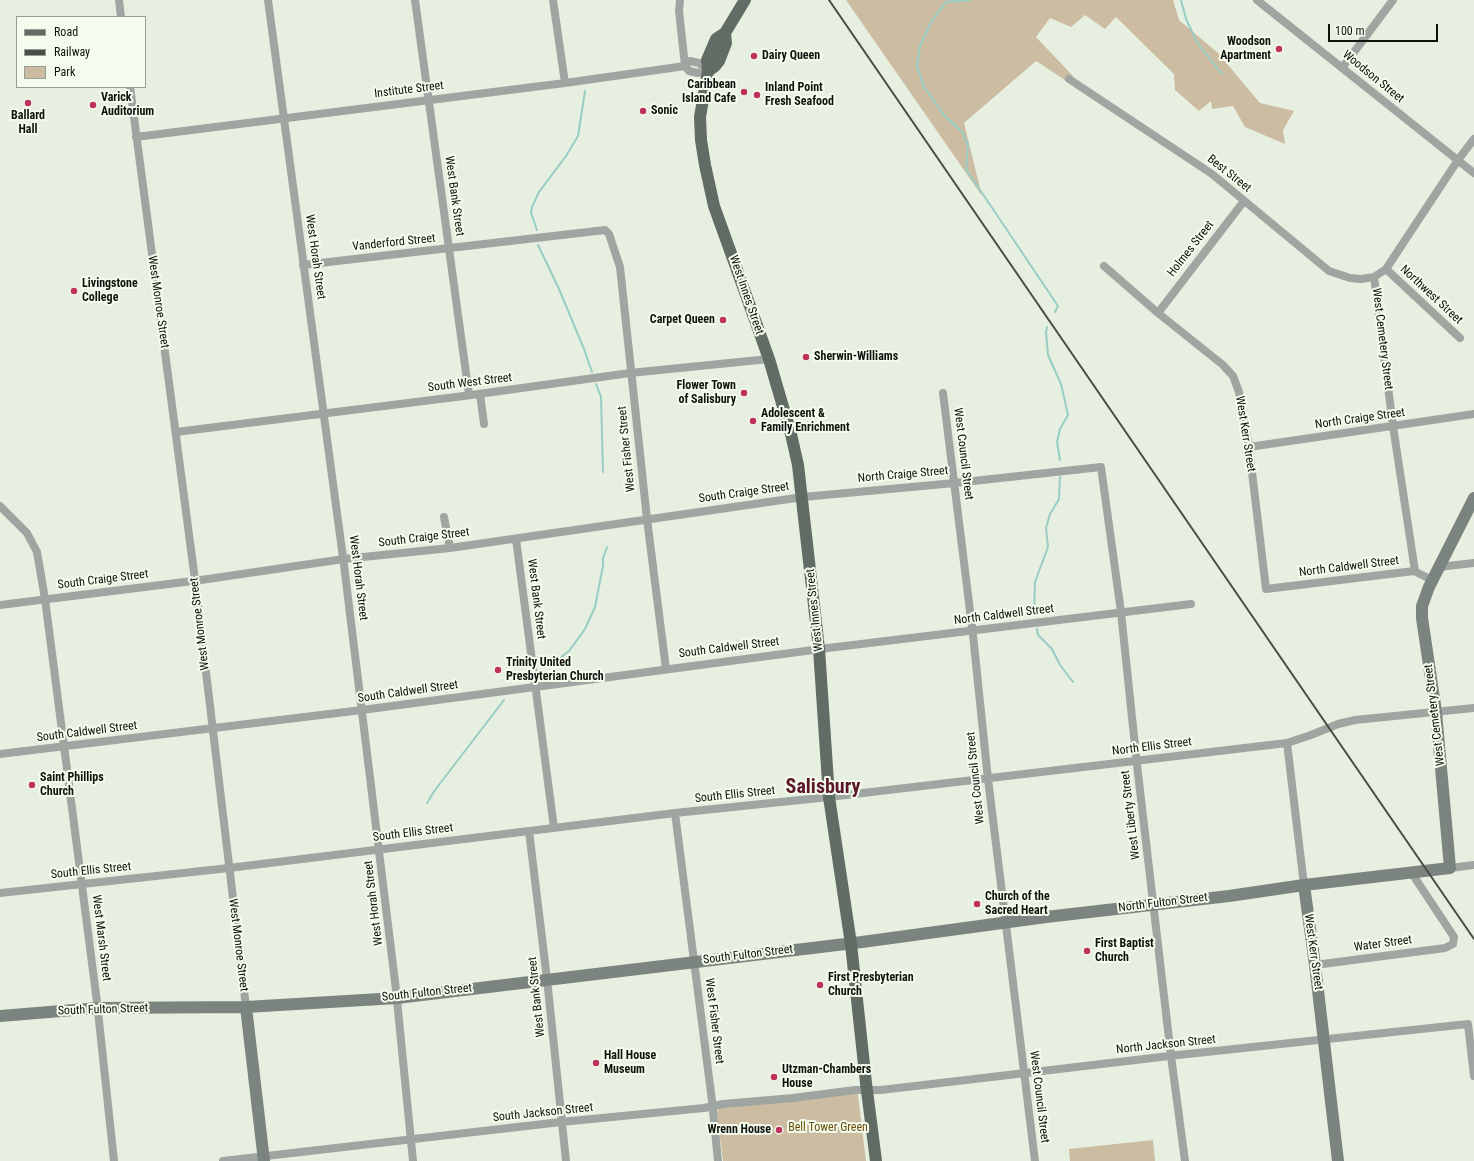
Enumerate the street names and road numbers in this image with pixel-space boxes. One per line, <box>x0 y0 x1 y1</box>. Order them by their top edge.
street label: Woodson Street <box>1339 48 1407 106</box>
street label: Institute Street <box>373 79 445 101</box>
street label: Best Street <box>1204 152 1254 196</box>
street label: West Bank Street <box>441 155 467 237</box>
street label: West Horah Street <box>302 214 328 300</box>
street label: Holmes Street <box>1165 218 1217 280</box>
street label: Vanderford Street <box>352 231 436 255</box>
street label: West Innes Street <box>726 253 766 337</box>
street label: West Monroe Street <box>144 255 172 349</box>
street label: Northwest Street <box>1397 262 1465 328</box>
street label: West Cemetery Street <box>1369 287 1395 391</box>
street label: South West Street <box>427 371 513 395</box>
street label: West Kerr Street <box>1232 395 1258 473</box>
street label: West Fisher Street <box>615 405 639 493</box>
street label: North Craige Street <box>1314 406 1406 432</box>
street label: West Council Street <box>950 407 976 501</box>
street label: North Craige Street <box>857 464 949 486</box>
street label: South Craige Street <box>698 480 790 506</box>
street label: South Craige Street <box>378 525 470 551</box>
street label: West Horah Street <box>346 535 370 621</box>
street label: North Caldwell Street <box>1298 554 1400 580</box>
street label: West Bank Street <box>524 558 548 640</box>
street label: South Craige Street <box>57 567 149 593</box>
street label: West Innes Street <box>804 568 826 652</box>
street label: West Monroe Street <box>187 577 213 671</box>
street label: North Caldwell Street <box>953 602 1055 628</box>
street label: South Caldwell Street <box>678 635 780 661</box>
street label: West Cemetery Street <box>1422 663 1448 767</box>
street label: South Caldwell Street <box>357 678 459 706</box>
street label: South Caldwell Street <box>36 719 138 745</box>
street label: West Council Street <box>964 731 988 825</box>
street label: North Ellis Street <box>1111 735 1193 759</box>
street label: West Liberty Street <box>1118 770 1144 860</box>
street label: South Ellis Street <box>694 784 776 806</box>
street label: South Ellis Street <box>372 821 454 845</box>
street label: South Ellis Street <box>50 860 132 882</box>
street label: West Horah Street <box>362 860 386 946</box>
street label: North Fulton Street <box>1118 890 1208 916</box>
street label: West Marsh Street <box>89 894 113 982</box>
street label: West Monroe Street <box>225 898 251 992</box>
street label: West Kerr Street <box>1301 913 1325 991</box>
street label: Water Street <box>1353 933 1413 955</box>
street label: South Fulton Street <box>702 942 794 968</box>
street label: West Bank Street <box>526 956 548 1038</box>
street label: West Fisher Street <box>702 977 726 1065</box>
street label: South Fulton Street <box>381 981 473 1005</box>
street label: South Fulton Street <box>58 1001 148 1019</box>
street label: North Jackson Street <box>1115 1033 1217 1057</box>
street label: West Council Street <box>1026 1050 1052 1144</box>
street label: South Jackson Street <box>492 1101 594 1125</box>

